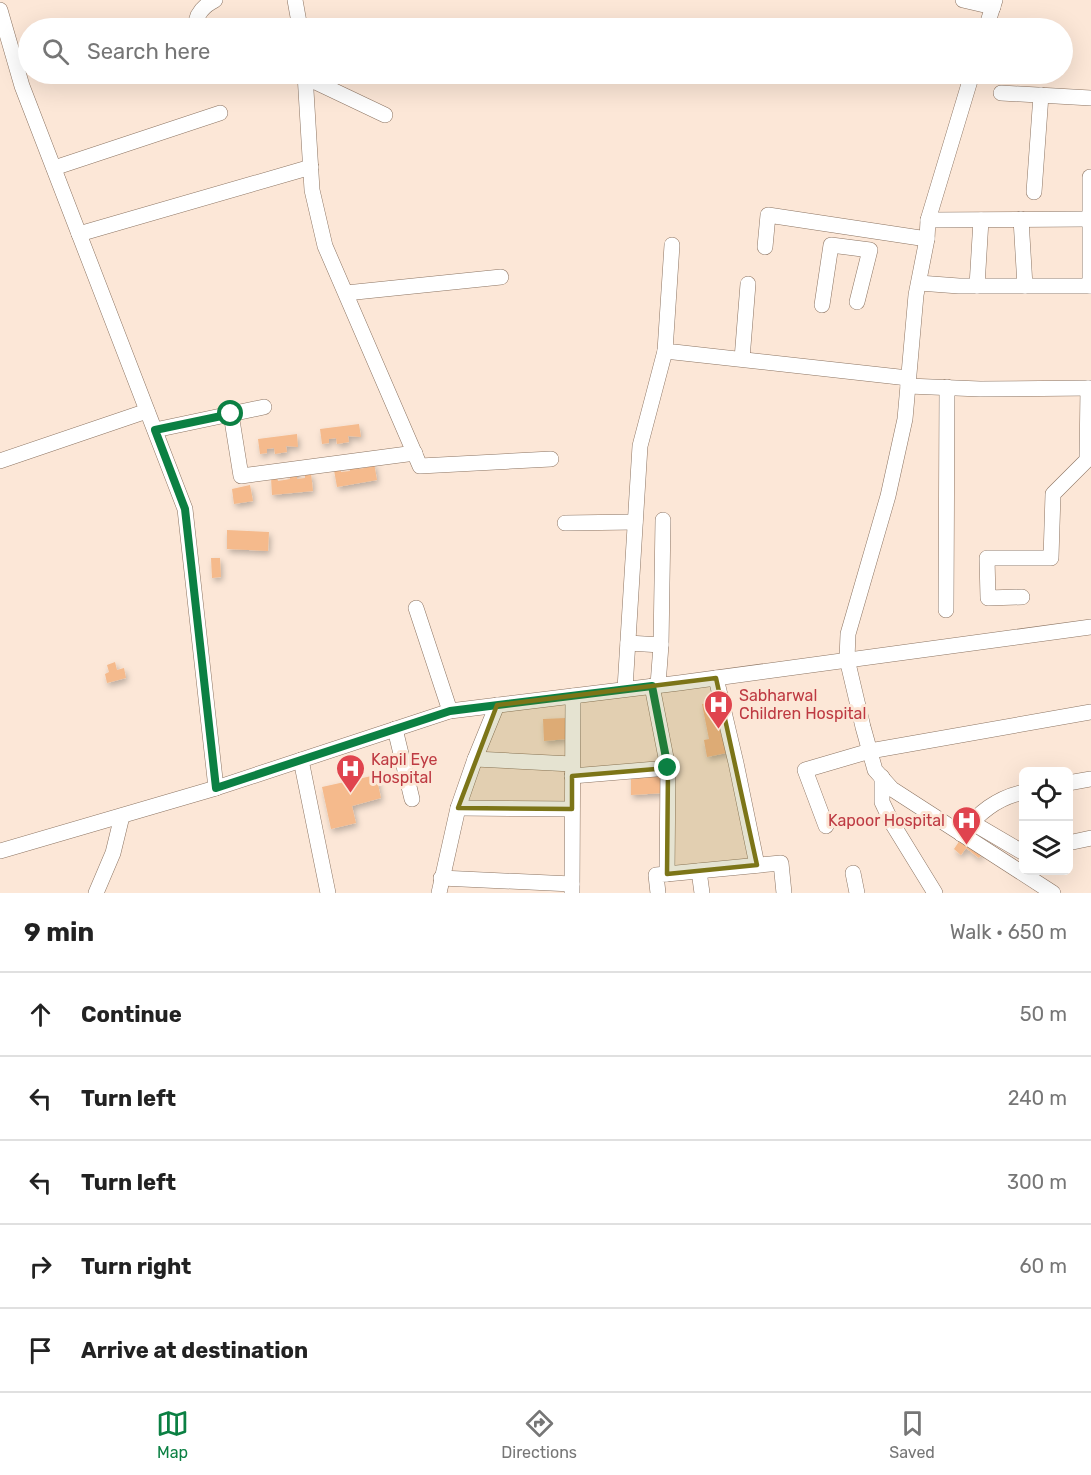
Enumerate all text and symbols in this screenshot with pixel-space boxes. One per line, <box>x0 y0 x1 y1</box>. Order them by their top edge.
search box <box>18 18 1073 84</box>
icon: search <box>39 35 72 68</box>
text: Search here <box>87 38 210 65</box>
route start <box>217 400 243 426</box>
place label: Sabharwal Children Hospital <box>739 686 866 723</box>
hospital icon: Sabharwal Children Hospital <box>702 688 734 730</box>
place label: Kapil Eye Hospital <box>371 750 438 787</box>
hospital icon: Kapil Eye Hospital <box>334 752 366 794</box>
route end <box>654 754 680 780</box>
map controls <box>1019 767 1073 875</box>
button: locate <box>1019 767 1073 821</box>
hospital icon: Kapoor Hospital <box>950 804 982 846</box>
place label: Kapoor Hospital <box>828 811 945 830</box>
button: layers <box>1019 821 1073 875</box>
text: 9 min <box>24 917 94 948</box>
text: Walk · 650 m <box>950 920 1067 944</box>
icon: ahead <box>24 998 57 1031</box>
text: Continue <box>81 1001 182 1028</box>
text: 50 m <box>1020 1002 1067 1026</box>
icon: left <box>24 1082 57 1115</box>
text: Turn left <box>81 1085 176 1112</box>
text: 240 m <box>1008 1086 1067 1110</box>
icon: left <box>24 1166 57 1199</box>
text: Turn left <box>81 1169 176 1196</box>
text: 300 m <box>1007 1170 1067 1194</box>
icon: right <box>24 1250 57 1283</box>
text: Turn right <box>81 1253 191 1280</box>
text: 60 m <box>1020 1254 1067 1278</box>
icon: arrive <box>24 1334 57 1367</box>
text: Arrive at destination <box>81 1337 308 1364</box>
tab: Map <box>156 1407 189 1462</box>
tab: Directions <box>501 1407 577 1462</box>
tab: Saved <box>889 1407 935 1462</box>

